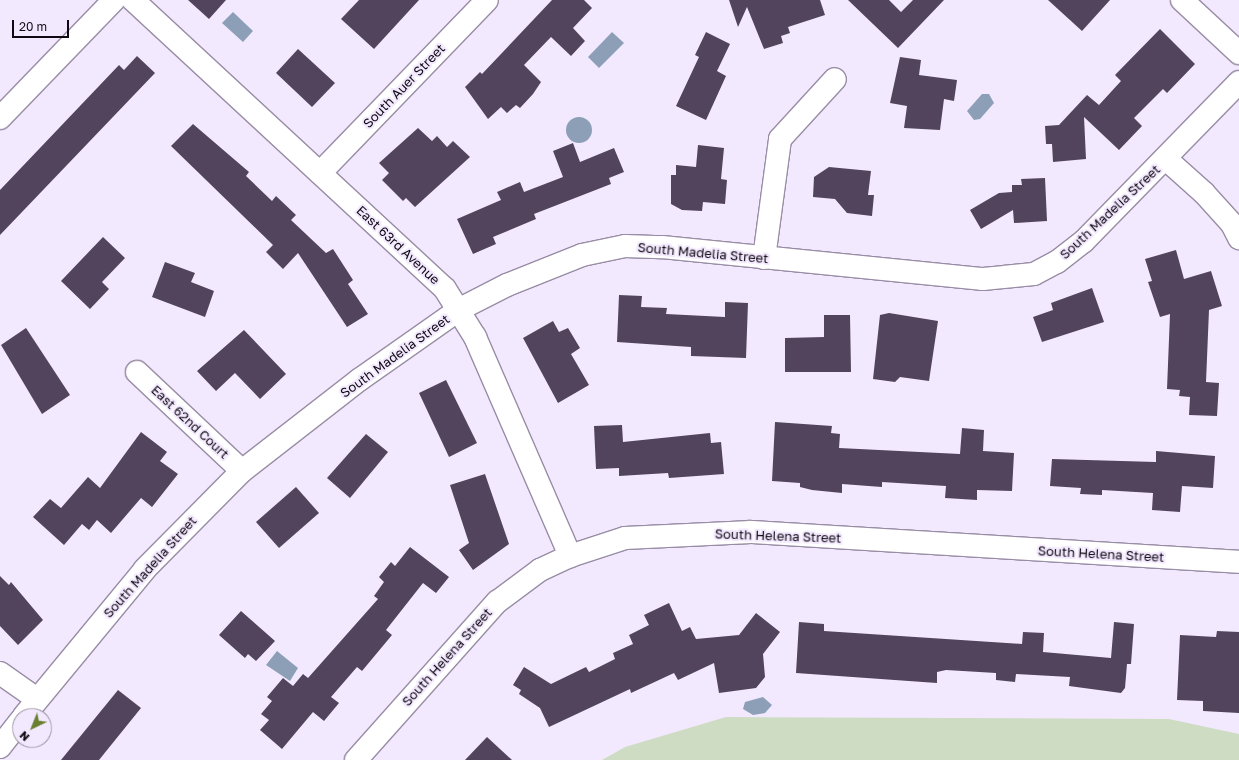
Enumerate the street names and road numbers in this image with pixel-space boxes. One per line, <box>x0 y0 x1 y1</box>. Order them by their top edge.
street label: South Auer Street <box>360 41 448 131</box>
street label: South Madelia Street <box>1057 162 1163 262</box>
street label: East 63rd Avenue <box>353 202 443 288</box>
street label: South Madelia Street <box>637 240 769 266</box>
street label: South Madelia Street <box>337 311 453 401</box>
street label: East 62nd Court <box>148 382 232 462</box>
street label: South Madelia Street <box>100 513 200 621</box>
street label: South Helena Street <box>715 526 841 546</box>
street label: South Helena Street <box>1037 543 1165 565</box>
street label: South Helena Street <box>399 605 495 709</box>

